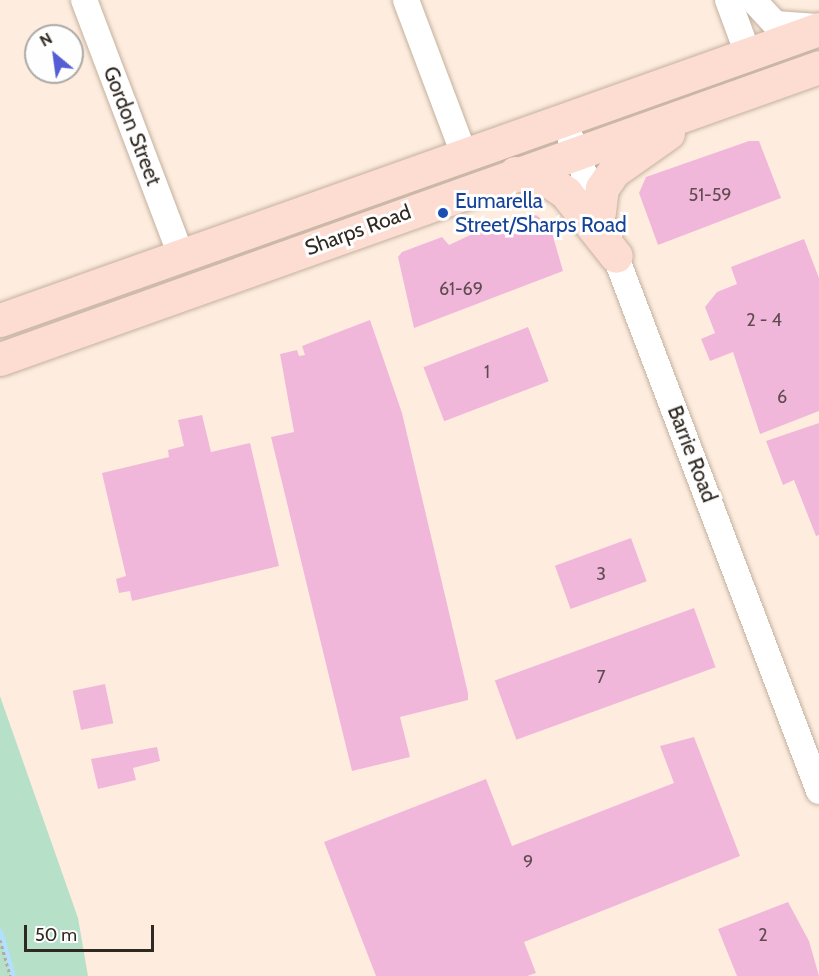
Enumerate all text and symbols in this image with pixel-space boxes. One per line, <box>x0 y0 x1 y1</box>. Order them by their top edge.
north arrow <box>24 24 84 84</box>
text: N <box>36 29 56 51</box>
street label: Gordon Street <box>98 63 166 189</box>
house number: 51-59 <box>688 184 732 206</box>
place label: Eumarella Street/Sharps Road <box>455 188 627 238</box>
street label: Sharps Road <box>302 199 414 261</box>
marker: Eumarella Street/Sharps Road <box>436 206 450 220</box>
house number: 61-69 <box>439 278 483 300</box>
house number: 2 - 4 <box>746 309 782 331</box>
house number: 1 <box>484 361 490 383</box>
house number: 6 <box>777 386 787 408</box>
street label: Barrie Road <box>662 402 722 506</box>
house number: 3 <box>596 563 606 585</box>
house number: 7 <box>596 666 606 688</box>
house number: 9 <box>523 851 533 873</box>
scale bar <box>27 913 158 951</box>
text: 50 m <box>35 924 77 946</box>
house number: 2 <box>758 924 768 946</box>

